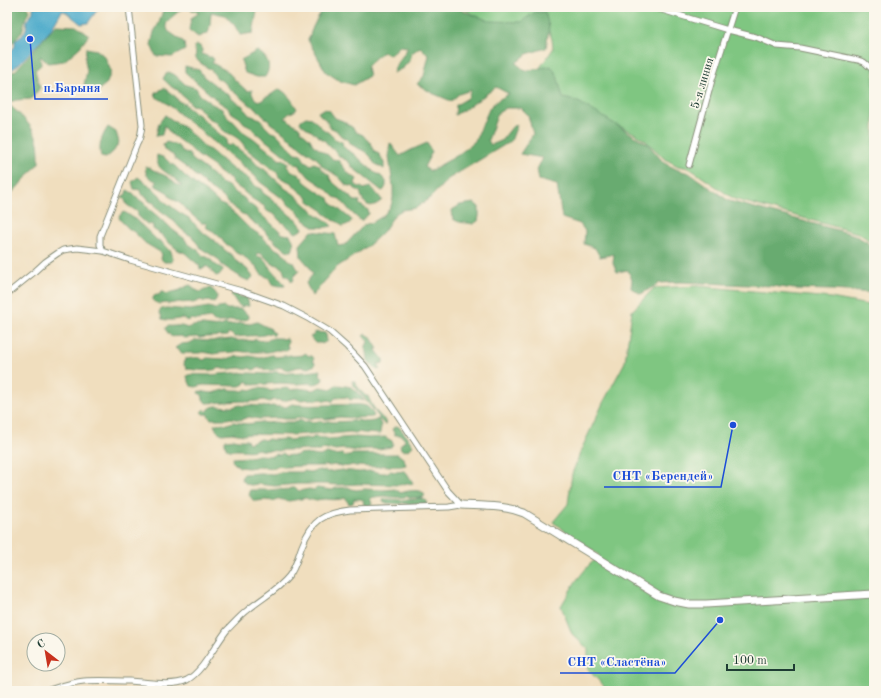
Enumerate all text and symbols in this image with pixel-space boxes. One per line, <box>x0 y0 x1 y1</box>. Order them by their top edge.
street label: 5-я линия <box>689 56 716 110</box>
callout: п.Барыня <box>35 74 108 99</box>
text: п.Барыня <box>43 82 101 95</box>
callout: СНТ «Берендей» <box>604 462 721 487</box>
text: СНТ «Берендей» <box>613 470 713 483</box>
north arrow <box>26 632 66 672</box>
text: С <box>36 638 48 651</box>
scale bar <box>727 646 794 672</box>
callout: СНТ «Сластёна» <box>560 648 675 673</box>
text: 100 m <box>733 655 767 667</box>
text: СНТ «Сластёна» <box>567 656 667 669</box>

